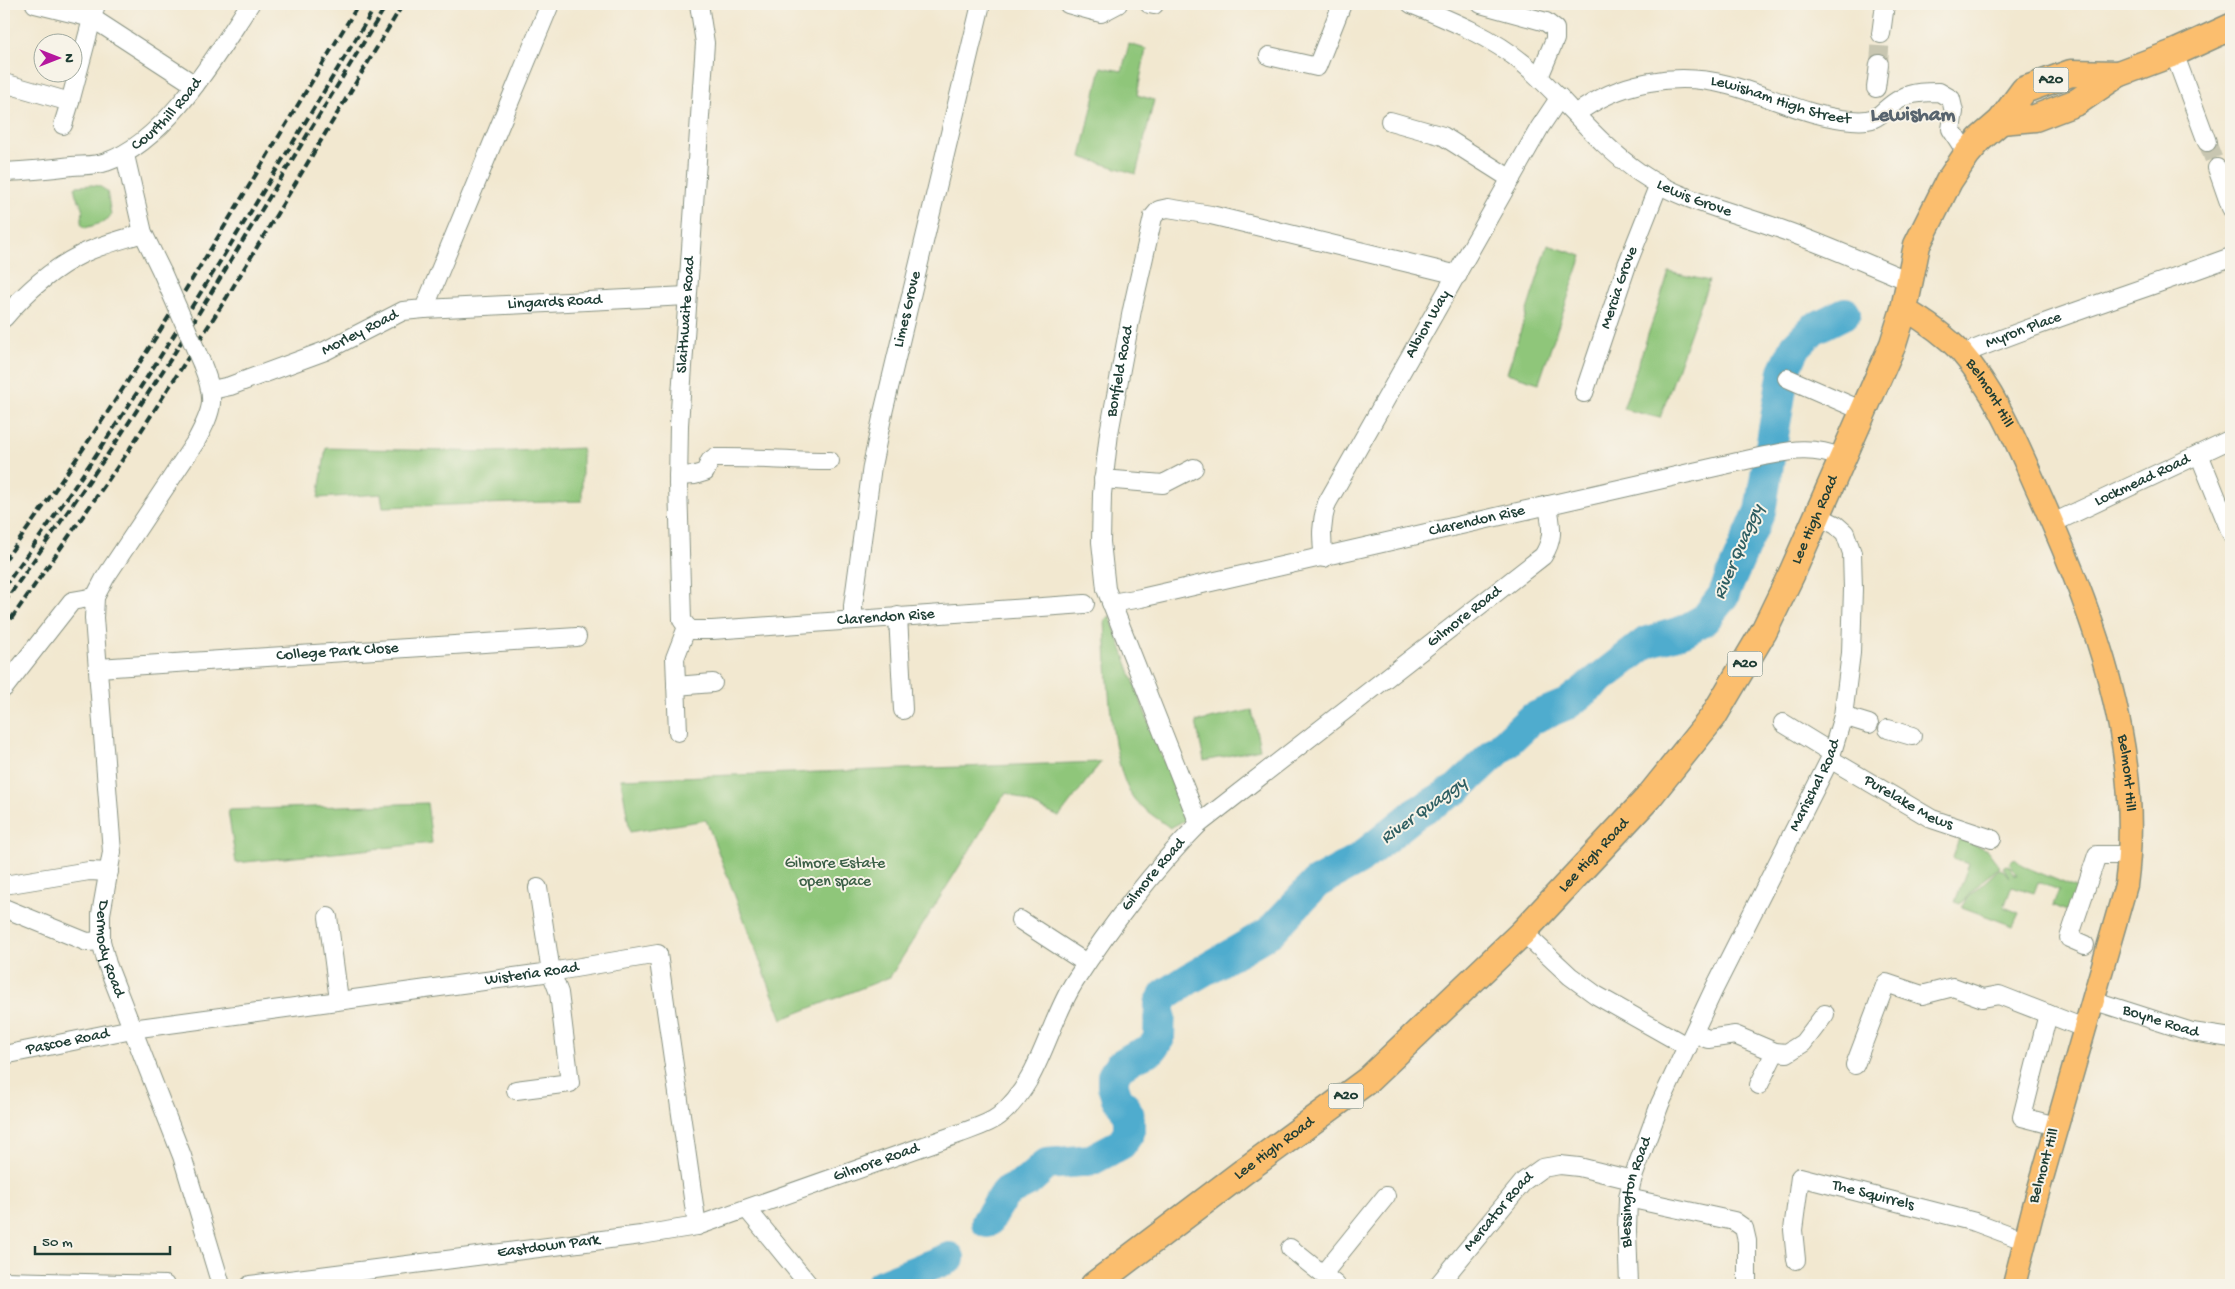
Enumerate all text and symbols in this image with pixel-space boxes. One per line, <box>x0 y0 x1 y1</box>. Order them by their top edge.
north arrow <box>32 32 82 82</box>
text: N <box>60 53 77 63</box>
road number: A20 <box>2034 68 2068 92</box>
street label: Lewisham High Street <box>1709 72 1853 130</box>
street label: Courthill Road <box>128 73 208 156</box>
district label: Lewisham <box>1871 104 1956 129</box>
street label: Lewis Grove <box>1653 175 1735 222</box>
street label: Mercia Grove <box>1597 243 1643 332</box>
street label: Slaithwaite Road <box>673 254 700 374</box>
street label: Limes Grove <box>890 268 926 350</box>
street label: Albion Way <box>1401 287 1455 362</box>
street label: Lingards Road <box>507 291 604 314</box>
street label: Morley Road <box>318 305 403 361</box>
street label: Myron Place <box>1983 308 2065 353</box>
street label: Bonfield Road <box>1102 323 1139 420</box>
street label: Belmont Hill <box>1960 354 2017 431</box>
street label: Lockmead Road <box>2092 449 2195 511</box>
street label: Lee High Road <box>1787 471 1844 567</box>
water label: River Quaggy <box>1710 500 1769 603</box>
street label: Clarendon Rise <box>1427 501 1527 542</box>
street label: Gilmore Road <box>1424 581 1507 652</box>
street label: Clarendon Rise <box>836 605 936 631</box>
street label: College Park Close <box>276 639 400 666</box>
road number: A20 <box>1728 652 1762 676</box>
street label: Belmont Hill <box>2112 732 2139 812</box>
street label: Marischal Road <box>1785 736 1845 835</box>
street label: Purelake Mews <box>1859 771 1956 835</box>
water label: River Quaggy <box>1377 772 1472 849</box>
street label: Lee High Road <box>1555 813 1635 897</box>
street label: Gilmore Road <box>1118 833 1191 915</box>
park label: Gilmore Estate open space <box>785 855 886 892</box>
street label: Dermody Road <box>92 897 129 1002</box>
street label: Wisteria Road <box>484 958 582 990</box>
street label: Boyne Road <box>2119 1001 2201 1043</box>
street label: Pascoe Road <box>23 1024 113 1060</box>
road number: A20 <box>1328 1084 1364 1108</box>
street label: Lee High Road <box>1230 1112 1320 1185</box>
street label: Belmont Hill <box>2025 1126 2065 1207</box>
street label: Blessington Road <box>1617 1133 1657 1249</box>
street label: Gilmore Road <box>831 1138 923 1187</box>
street label: Mercator Road <box>1460 1167 1538 1256</box>
street label: The Squirrels <box>1829 1176 1917 1216</box>
scale bar <box>35 1224 170 1256</box>
street label: Eastdown Park <box>496 1231 603 1263</box>
text: 50 m <box>42 1234 73 1252</box>

